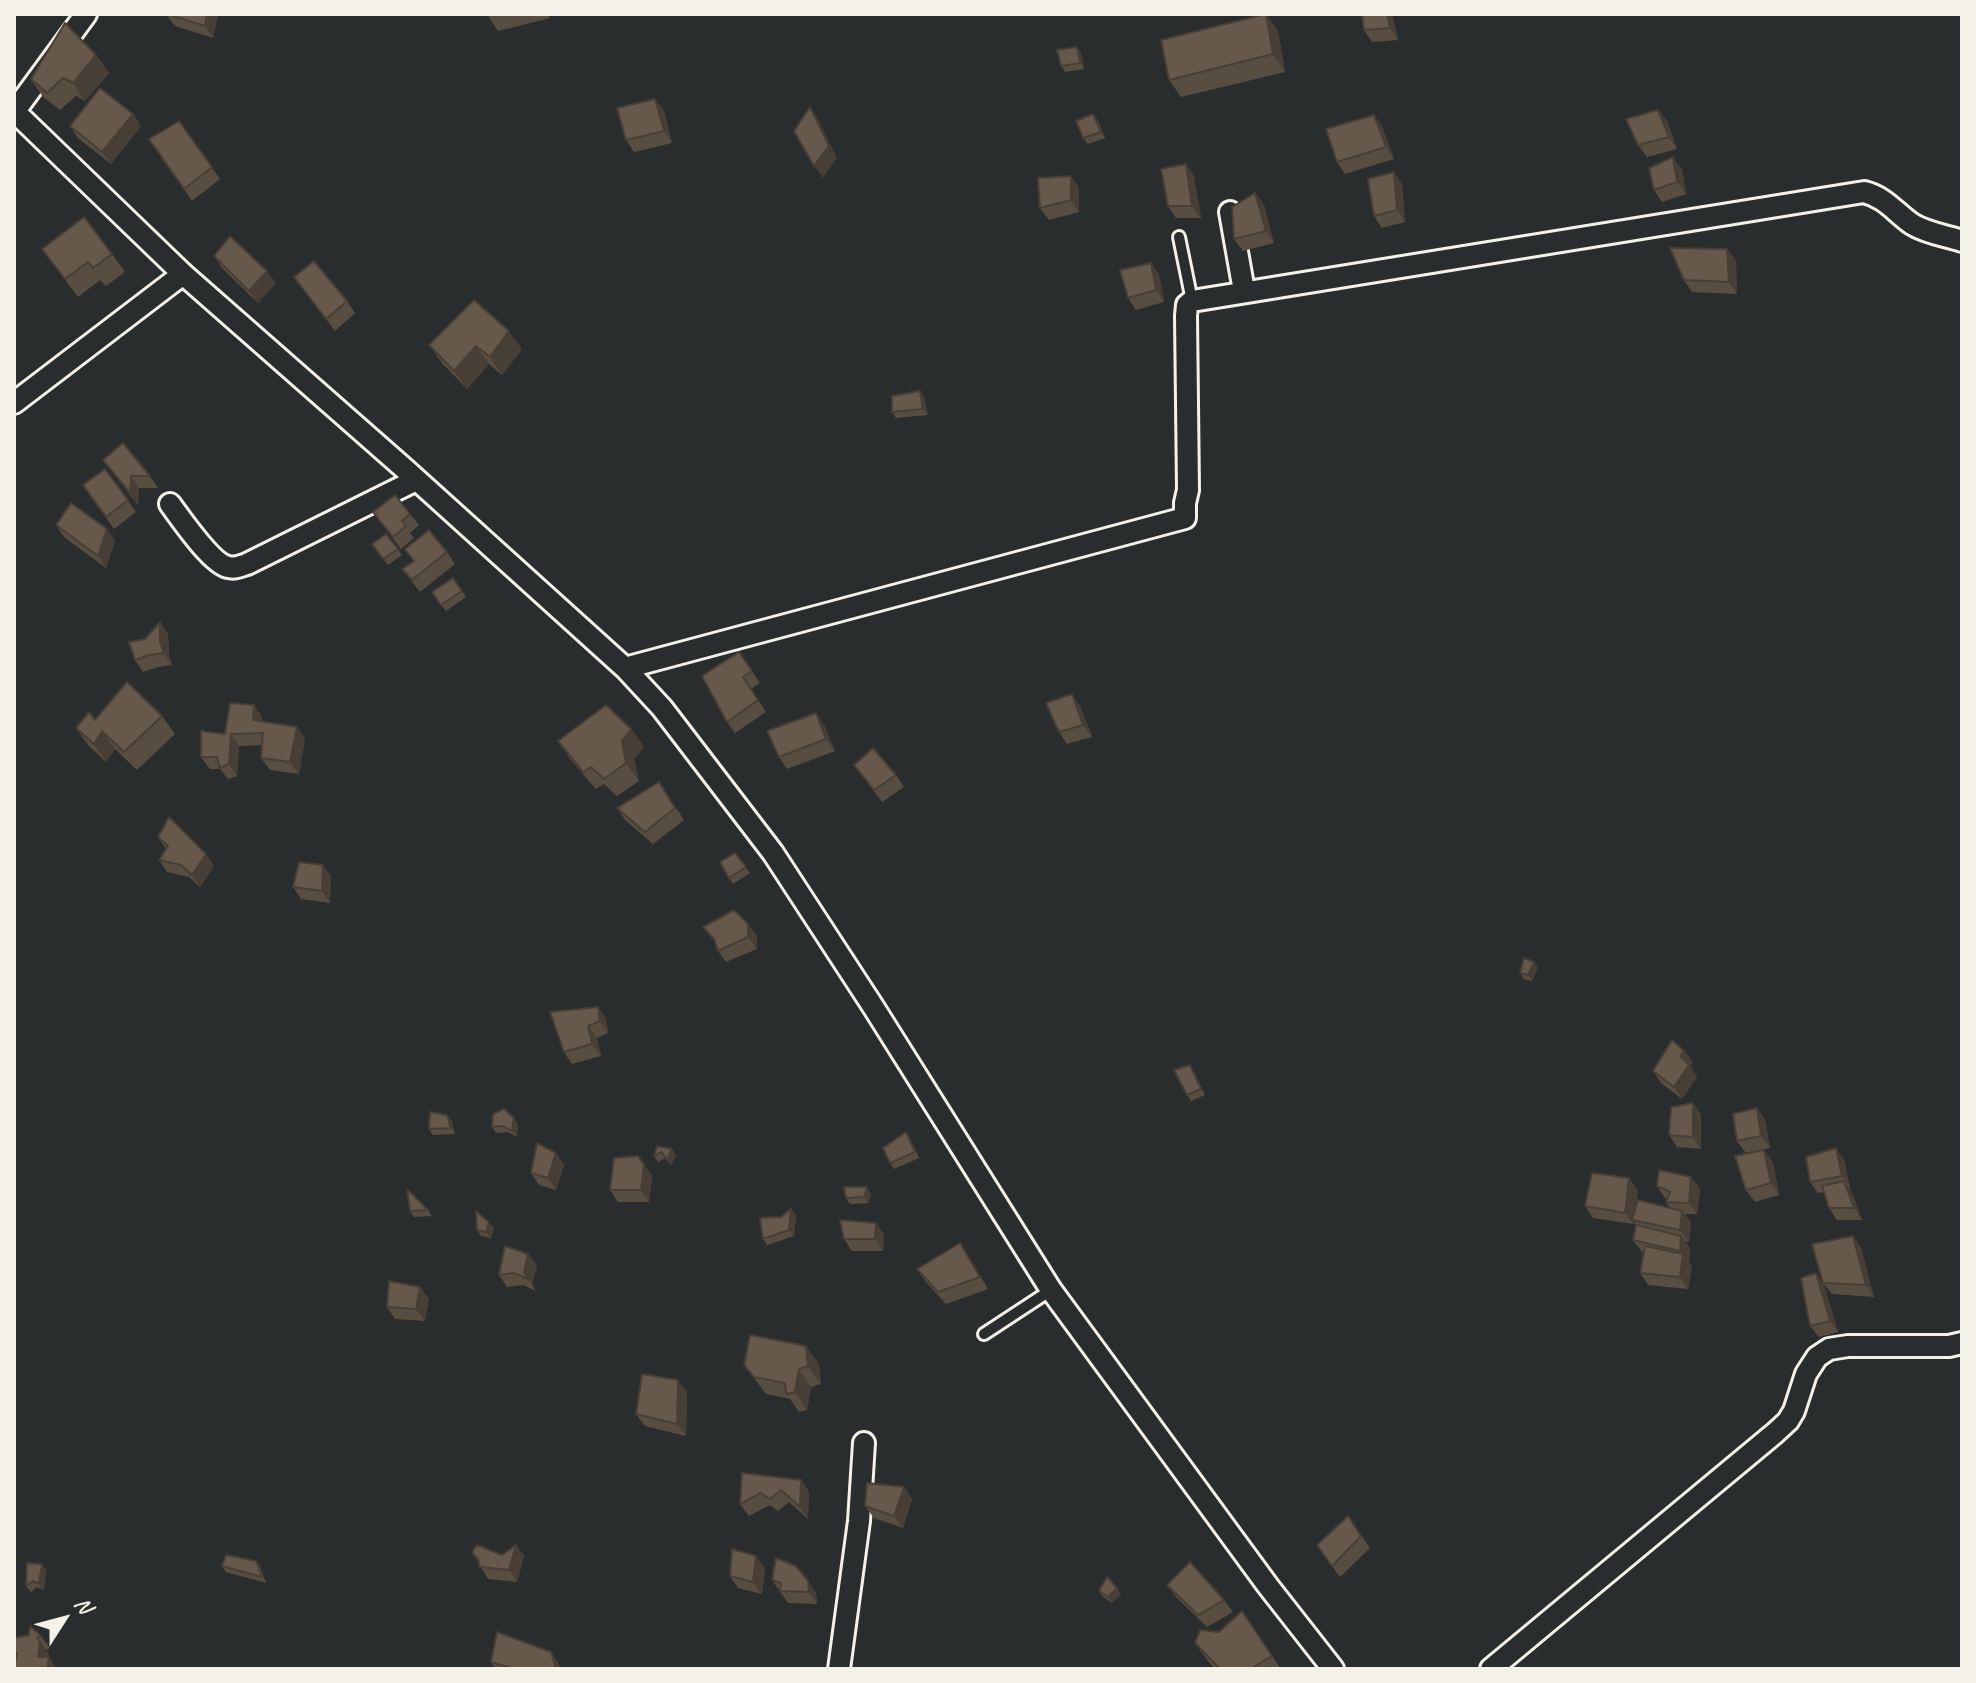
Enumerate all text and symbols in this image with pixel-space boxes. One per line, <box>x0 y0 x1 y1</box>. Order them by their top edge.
north arrow <box>24 1579 104 1659</box>
text: N <box>68 1591 99 1619</box>

